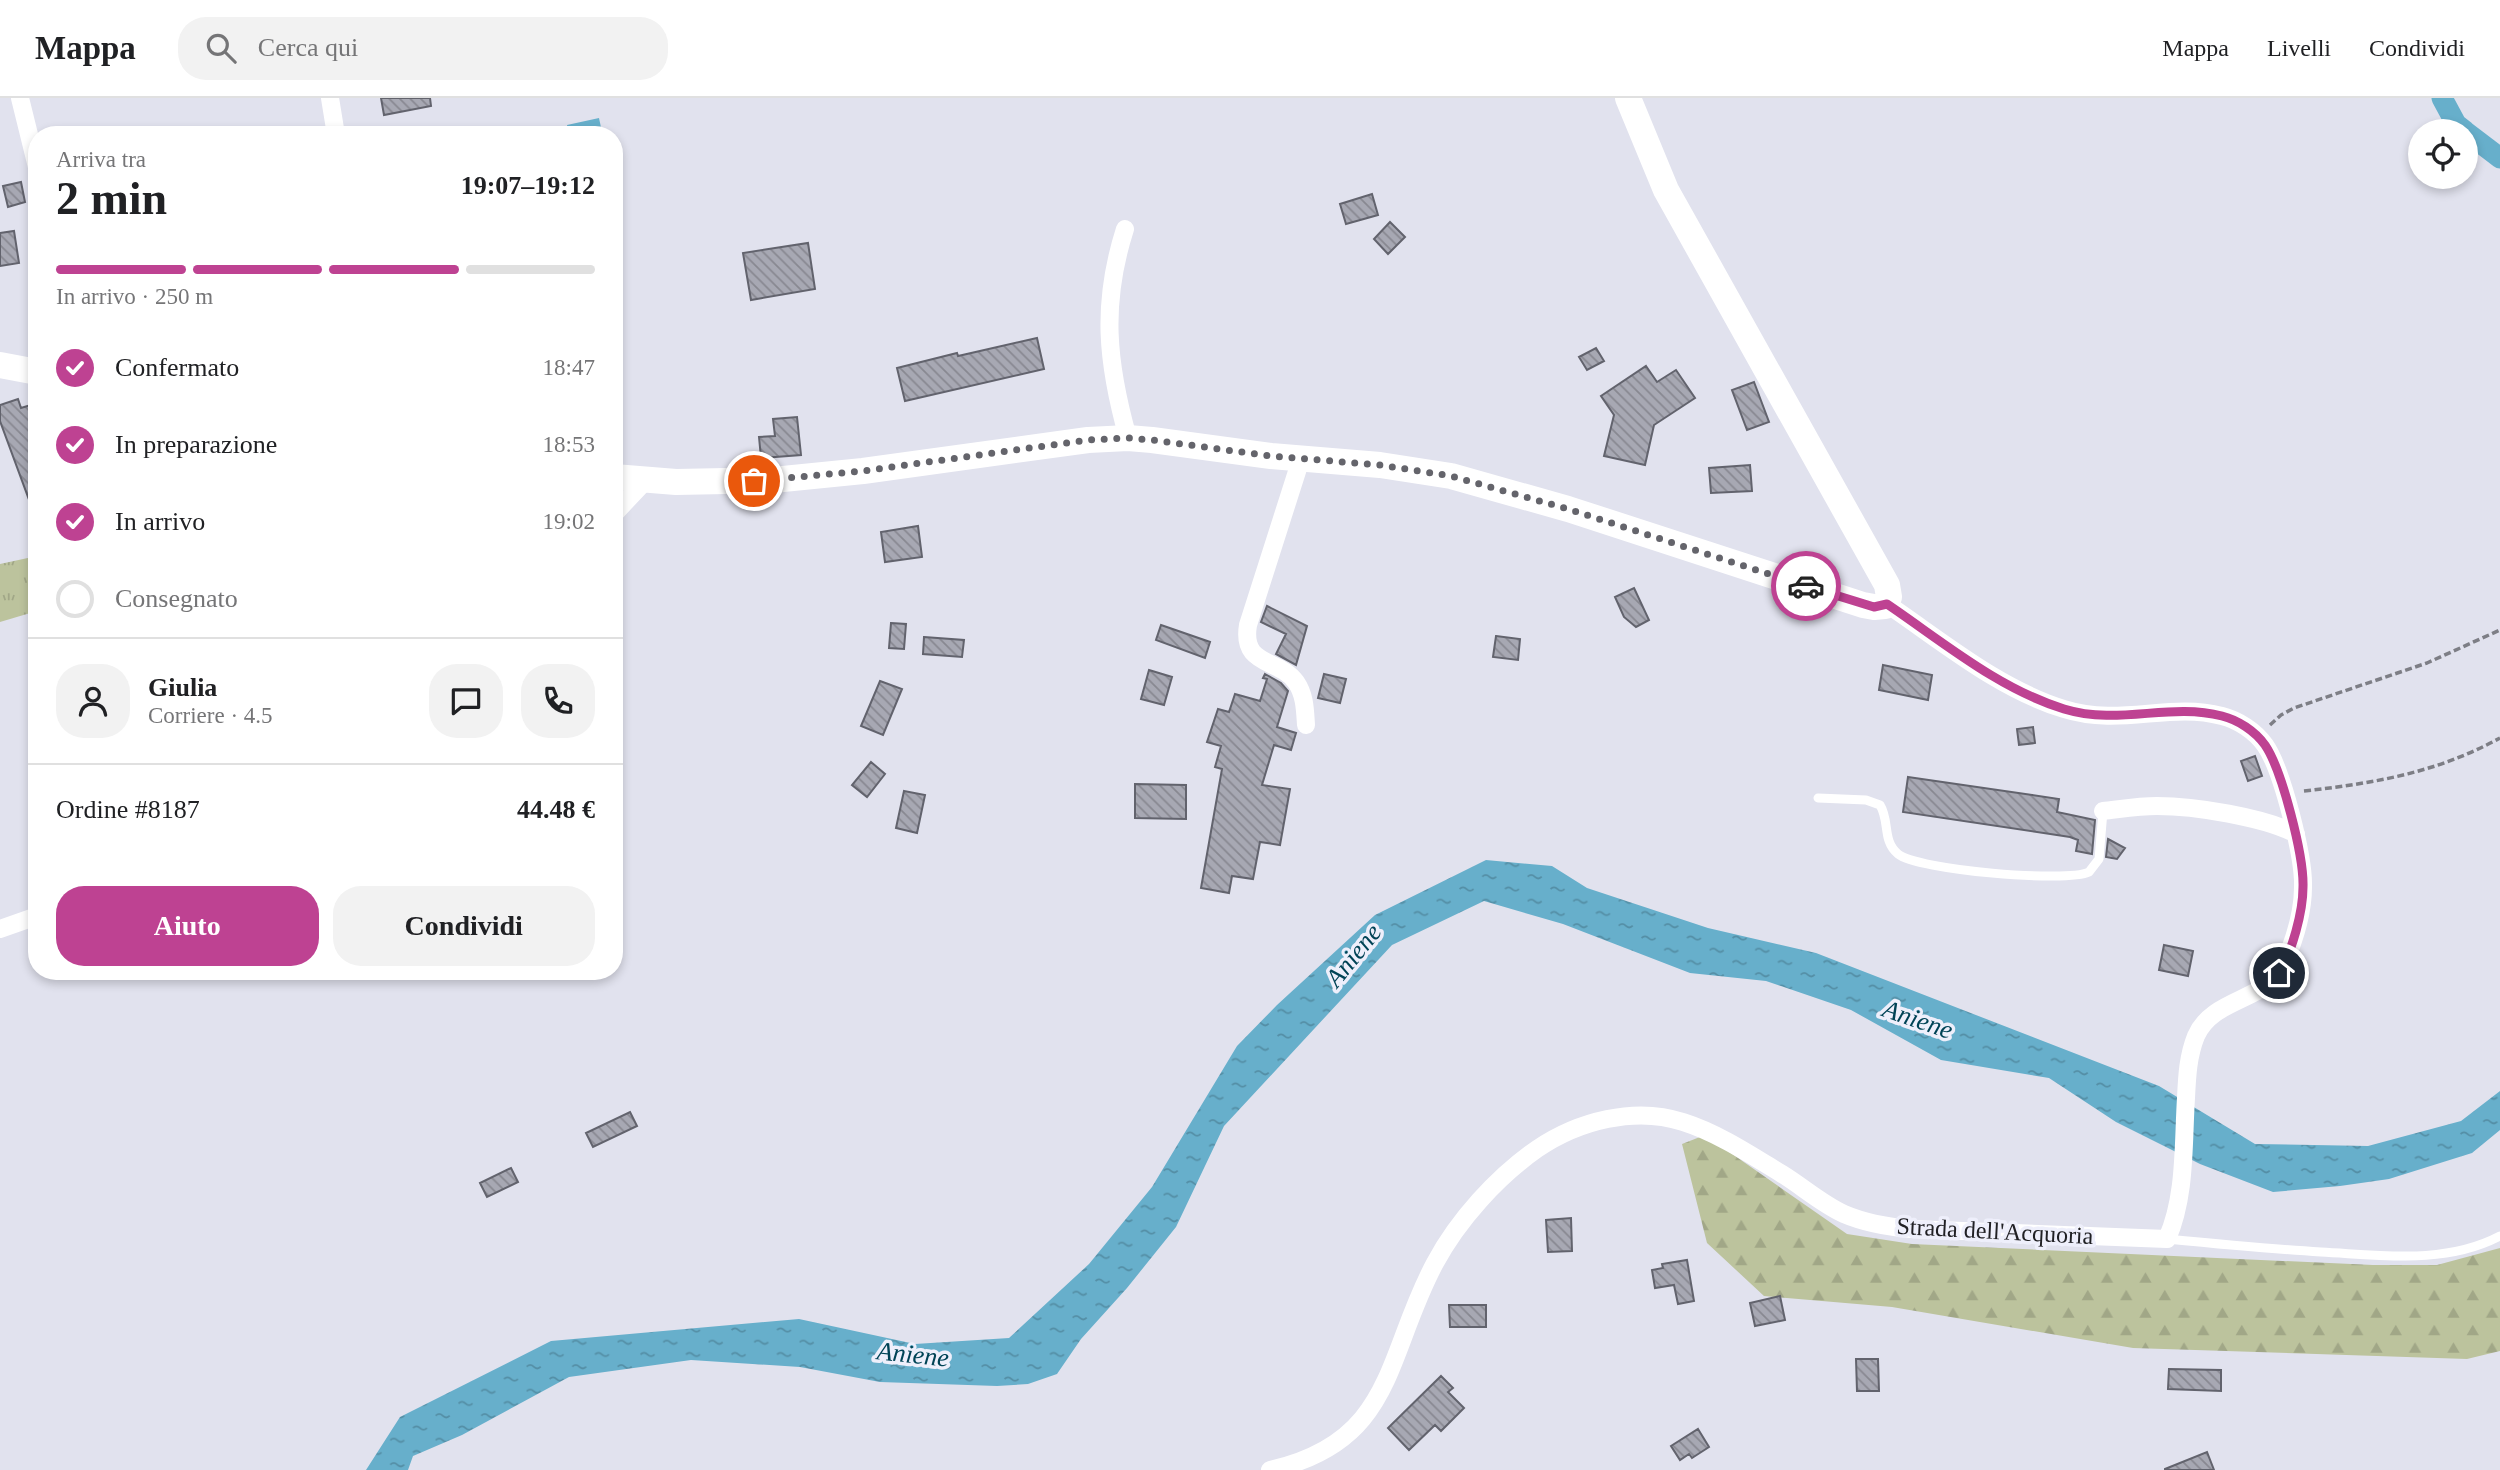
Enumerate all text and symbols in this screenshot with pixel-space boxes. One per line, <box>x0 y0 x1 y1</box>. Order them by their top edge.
search box <box>178 17 668 80</box>
icon: search <box>202 29 240 67</box>
text: Mappa <box>35 30 136 66</box>
text: Cerca qui <box>258 33 358 62</box>
text: Mappa <box>2162 35 2229 61</box>
text: Livelli <box>2267 35 2331 61</box>
text: Condividi <box>2369 35 2465 61</box>
map controls <box>2408 119 2478 189</box>
button: locate <box>2408 119 2478 189</box>
text: Arriva tra <box>56 147 146 172</box>
text: 19:07–19:12 <box>461 171 595 200</box>
text: 2 min <box>56 173 167 224</box>
text: In arrivo · 250 m <box>56 284 213 309</box>
icon: check <box>56 349 94 387</box>
text: Confermato <box>115 353 239 382</box>
text: 18:47 <box>543 355 595 380</box>
icon: check <box>56 426 94 464</box>
text: In preparazione <box>115 430 277 459</box>
text: 18:53 <box>543 432 595 457</box>
pin <box>724 451 784 511</box>
icon: bag <box>735 462 773 500</box>
icon: check <box>56 503 94 541</box>
text: In arrivo <box>115 507 205 536</box>
text: 19:02 <box>543 509 595 534</box>
courier <box>1771 551 1841 621</box>
icon: car <box>1787 567 1825 605</box>
text: Consegnato <box>115 584 238 613</box>
button: person <box>56 664 130 738</box>
button: chat <box>429 664 503 738</box>
button: phone <box>521 664 595 738</box>
text: Giulia <box>148 673 217 702</box>
text: Corriere · 4.5 <box>148 703 273 728</box>
text: Ordine #8187 <box>56 795 200 824</box>
text: 44.48 € <box>517 795 595 824</box>
button: Aiuto <box>56 886 319 966</box>
button: Condividi <box>333 886 595 966</box>
water label: Aniene <box>1318 918 1387 994</box>
pin <box>2249 943 2309 1003</box>
icon: home <box>2260 954 2298 992</box>
water label: Aniene <box>1877 993 1957 1045</box>
street label: Strada dell'Acquoria <box>1896 1213 2094 1249</box>
water label: Aniene <box>874 1336 950 1373</box>

